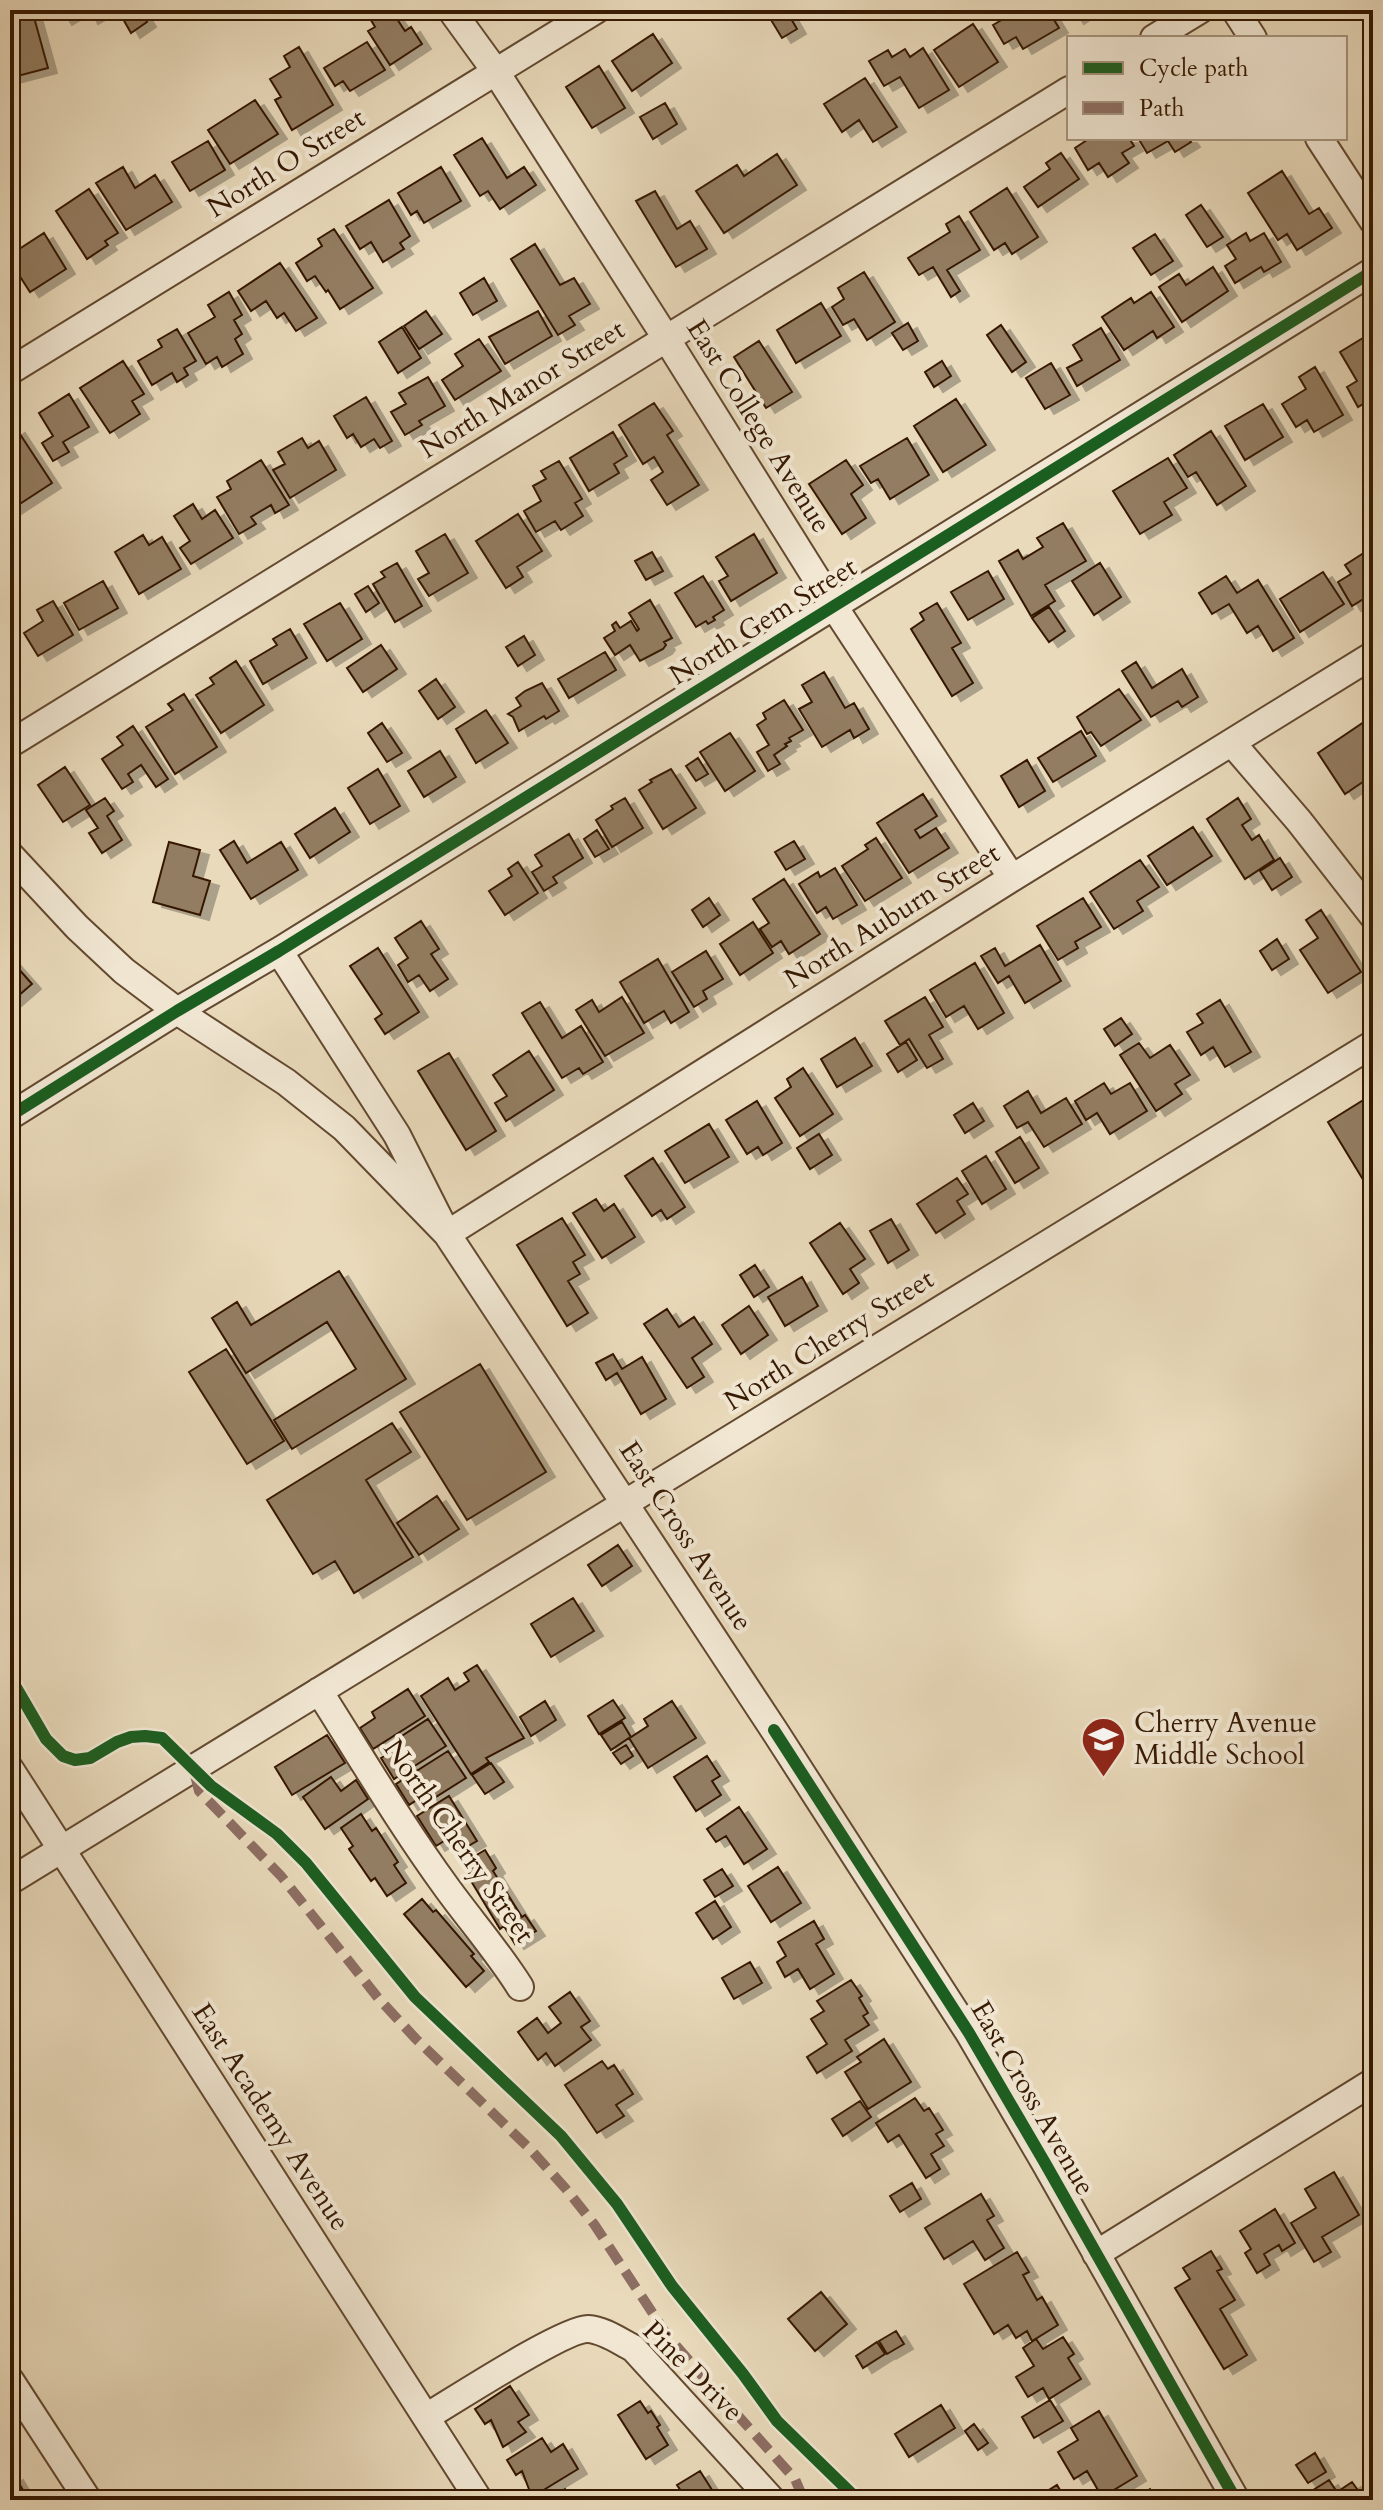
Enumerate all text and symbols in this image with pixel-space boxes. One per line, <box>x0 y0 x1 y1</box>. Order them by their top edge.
legend <box>1067 36 1347 140</box>
text: Cycle path <box>1139 52 1248 85</box>
text: Path <box>1139 92 1184 125</box>
street label: North O Street <box>200 99 373 227</box>
street label: North Manor Street <box>412 310 632 468</box>
street label: East College Avenue <box>678 312 840 540</box>
street label: North Gem Street <box>662 548 864 694</box>
street label: North Auburn Street <box>777 834 1007 998</box>
street label: North Cherry Street <box>717 1260 941 1420</box>
street label: East Cross Avenue <box>610 1434 762 1638</box>
place label: Cherry Avenue Middle School <box>1134 1704 1317 1774</box>
school or university icon: Cherry Avenue Middle School <box>1079 1715 1127 1778</box>
street label: North Cherry Street <box>374 1732 544 1951</box>
street label: East Cross Avenue <box>962 1994 1104 2202</box>
street label: East Academy Avenue <box>183 1996 359 2238</box>
street label: Pine Drive <box>634 2312 752 2430</box>

